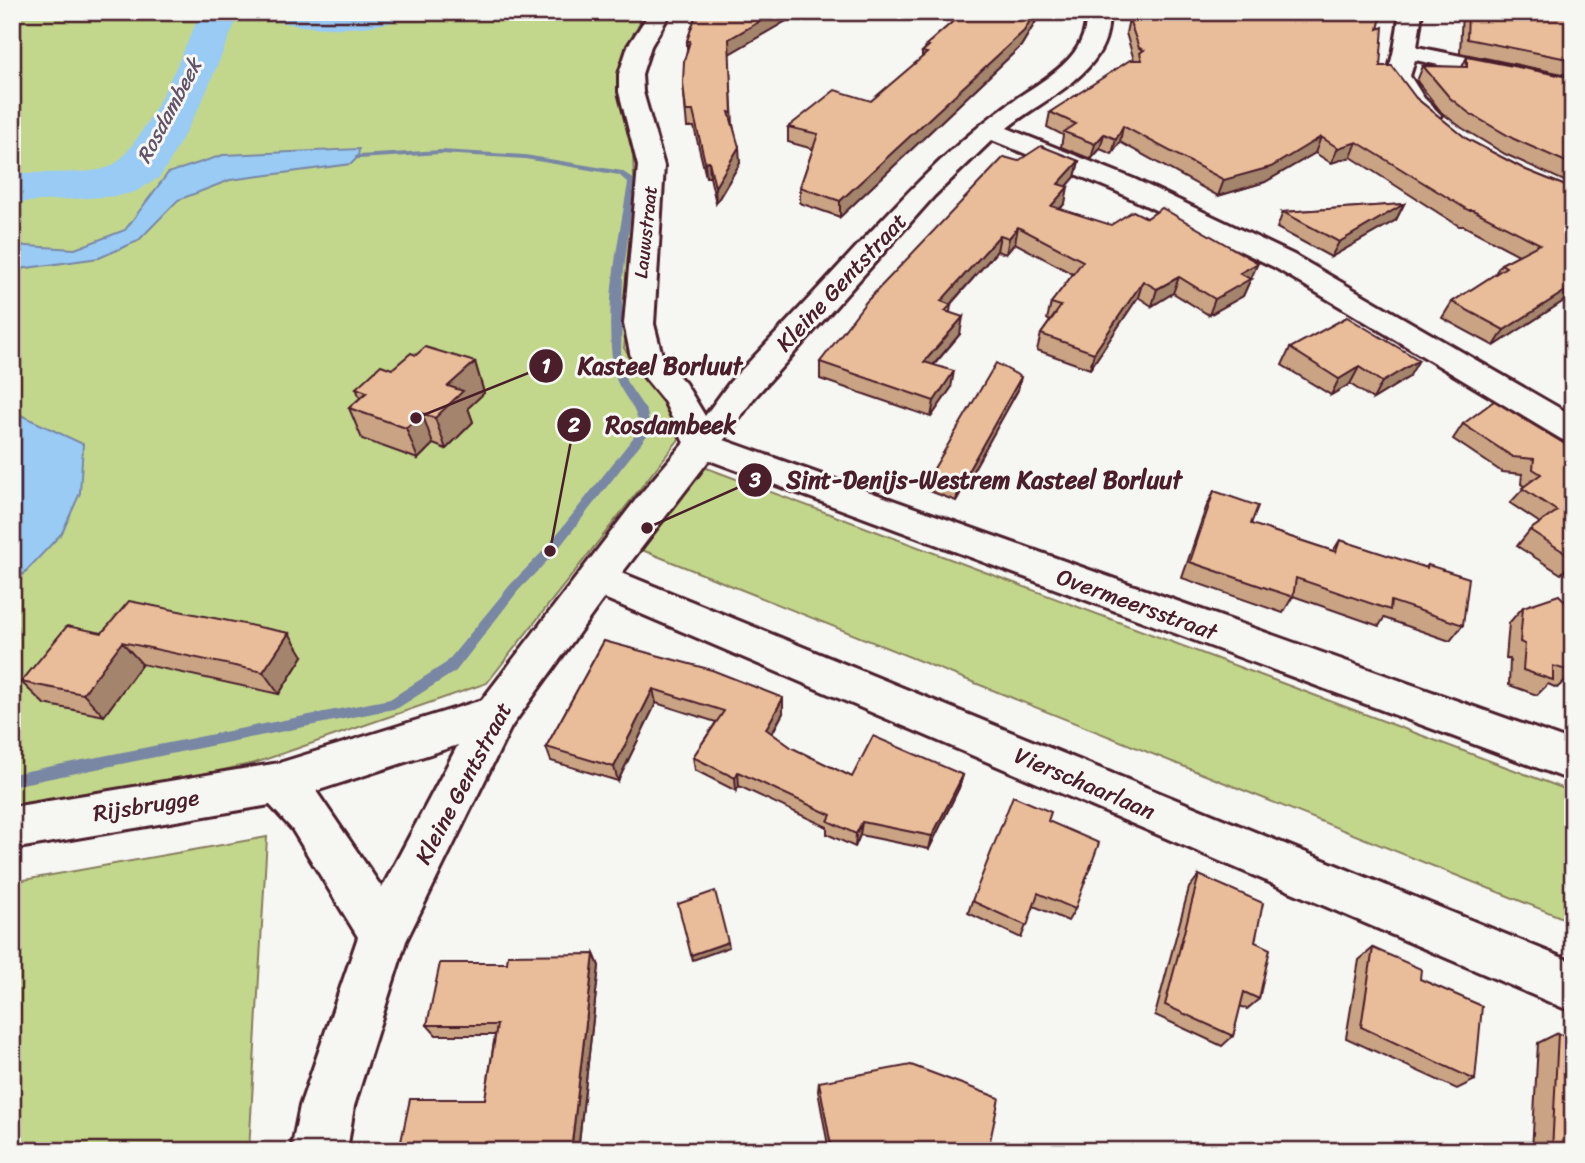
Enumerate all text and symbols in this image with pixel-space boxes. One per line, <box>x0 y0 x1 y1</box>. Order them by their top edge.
water label: Rosdambeek <box>125 49 214 170</box>
street label: Lauwstraat <box>624 184 667 280</box>
street label: Kleine Gentstraat <box>765 203 917 362</box>
callout: Kasteel Borluut <box>529 343 756 388</box>
text: Kasteel Borluut <box>577 345 744 387</box>
text: 1 <box>541 347 551 385</box>
callout: Rosdambeek <box>557 403 751 448</box>
text: Rosdambeek <box>605 404 737 446</box>
text: 2 <box>567 406 580 444</box>
callout: Sint-Denijs-Westrem Kasteel Borluut <box>738 457 1196 502</box>
text: Sint-Denijs-Westrem Kasteel Borluut <box>785 459 1183 501</box>
text: 3 <box>748 461 761 499</box>
street label: Overmeersstraat <box>1051 556 1225 653</box>
street label: Kleine Gentstraat <box>403 694 524 872</box>
street label: Vierschaarlaan <box>1008 735 1162 832</box>
street label: Rijsbrugge <box>90 777 202 834</box>

